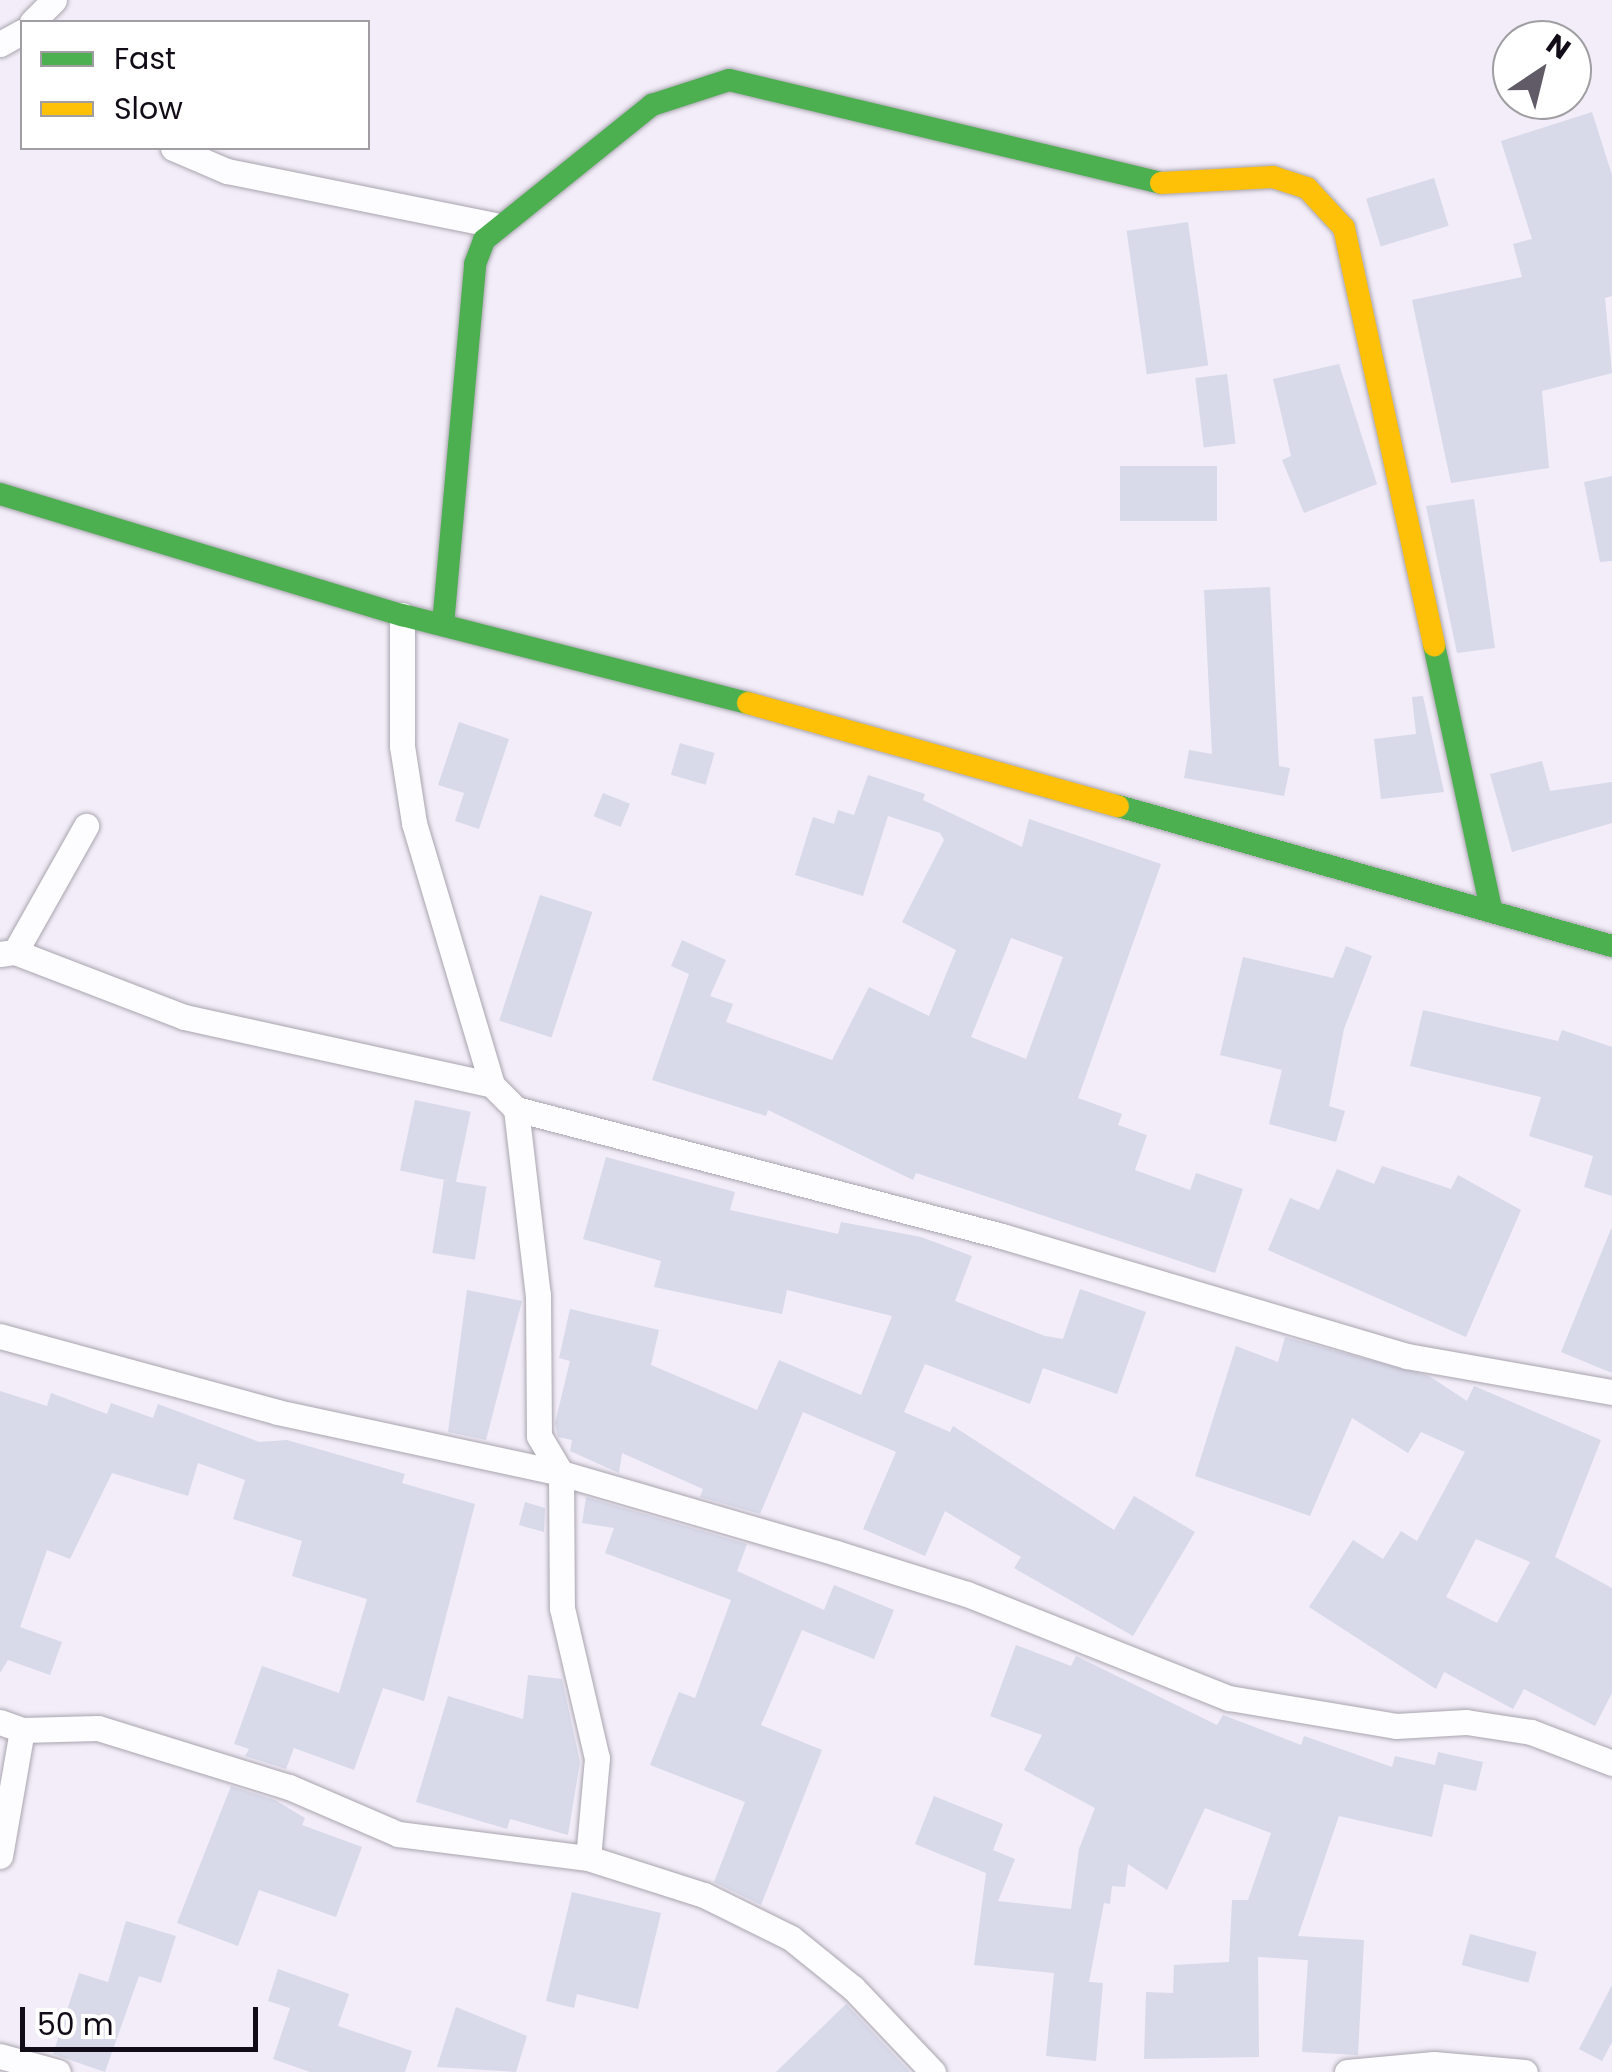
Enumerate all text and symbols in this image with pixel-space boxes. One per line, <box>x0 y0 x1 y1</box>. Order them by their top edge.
legend <box>20 20 370 150</box>
north arrow <box>1492 20 1592 120</box>
text: N <box>1539 25 1578 69</box>
text: Fast <box>114 37 176 80</box>
text: Slow <box>114 87 183 130</box>
scale bar <box>25 1987 262 2049</box>
text: 50 m <box>37 2003 114 2046</box>

